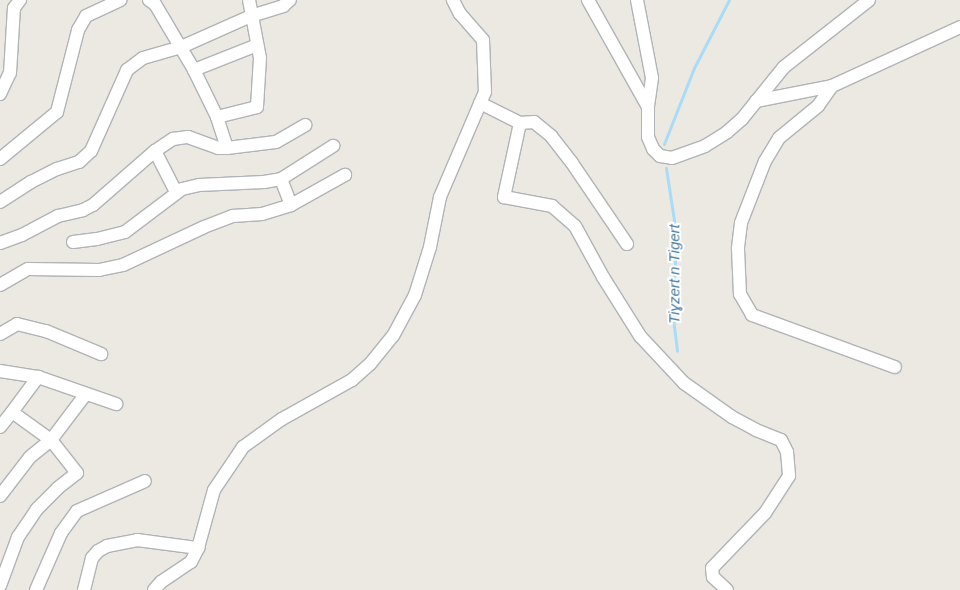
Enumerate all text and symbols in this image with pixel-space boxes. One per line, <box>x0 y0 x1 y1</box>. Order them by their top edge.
water label: Tiɣzert n Tigert <box>665 224 683 324</box>

